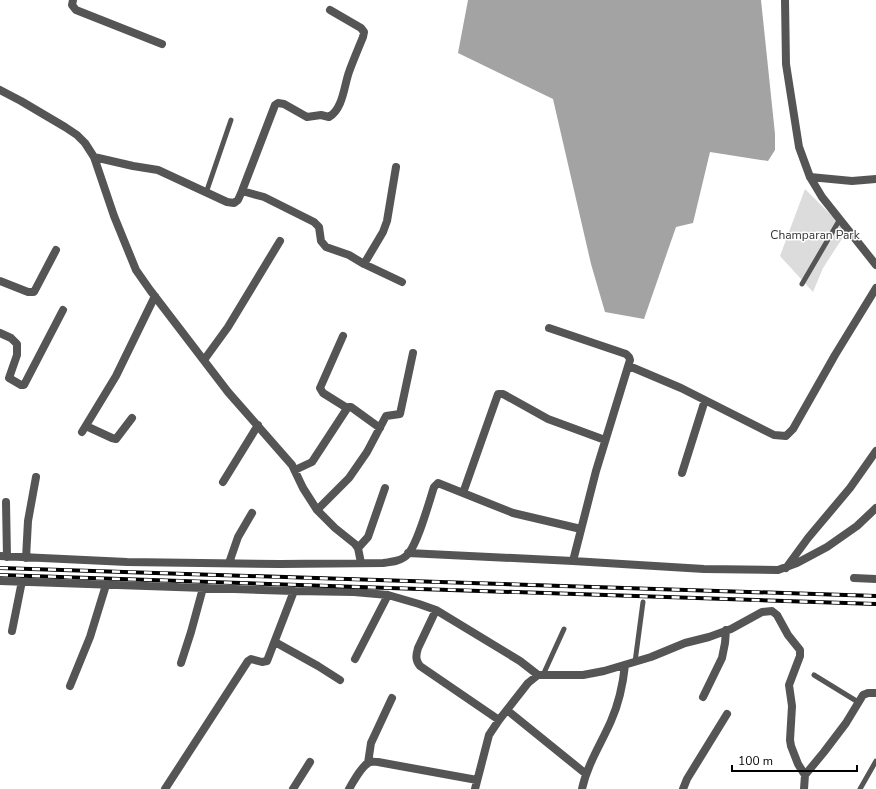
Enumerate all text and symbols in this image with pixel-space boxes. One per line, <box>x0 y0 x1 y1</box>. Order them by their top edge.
park label: Champaran Park <box>770 227 861 243</box>
scale bar <box>732 747 857 773</box>
text: 100 m <box>738 753 773 769</box>

